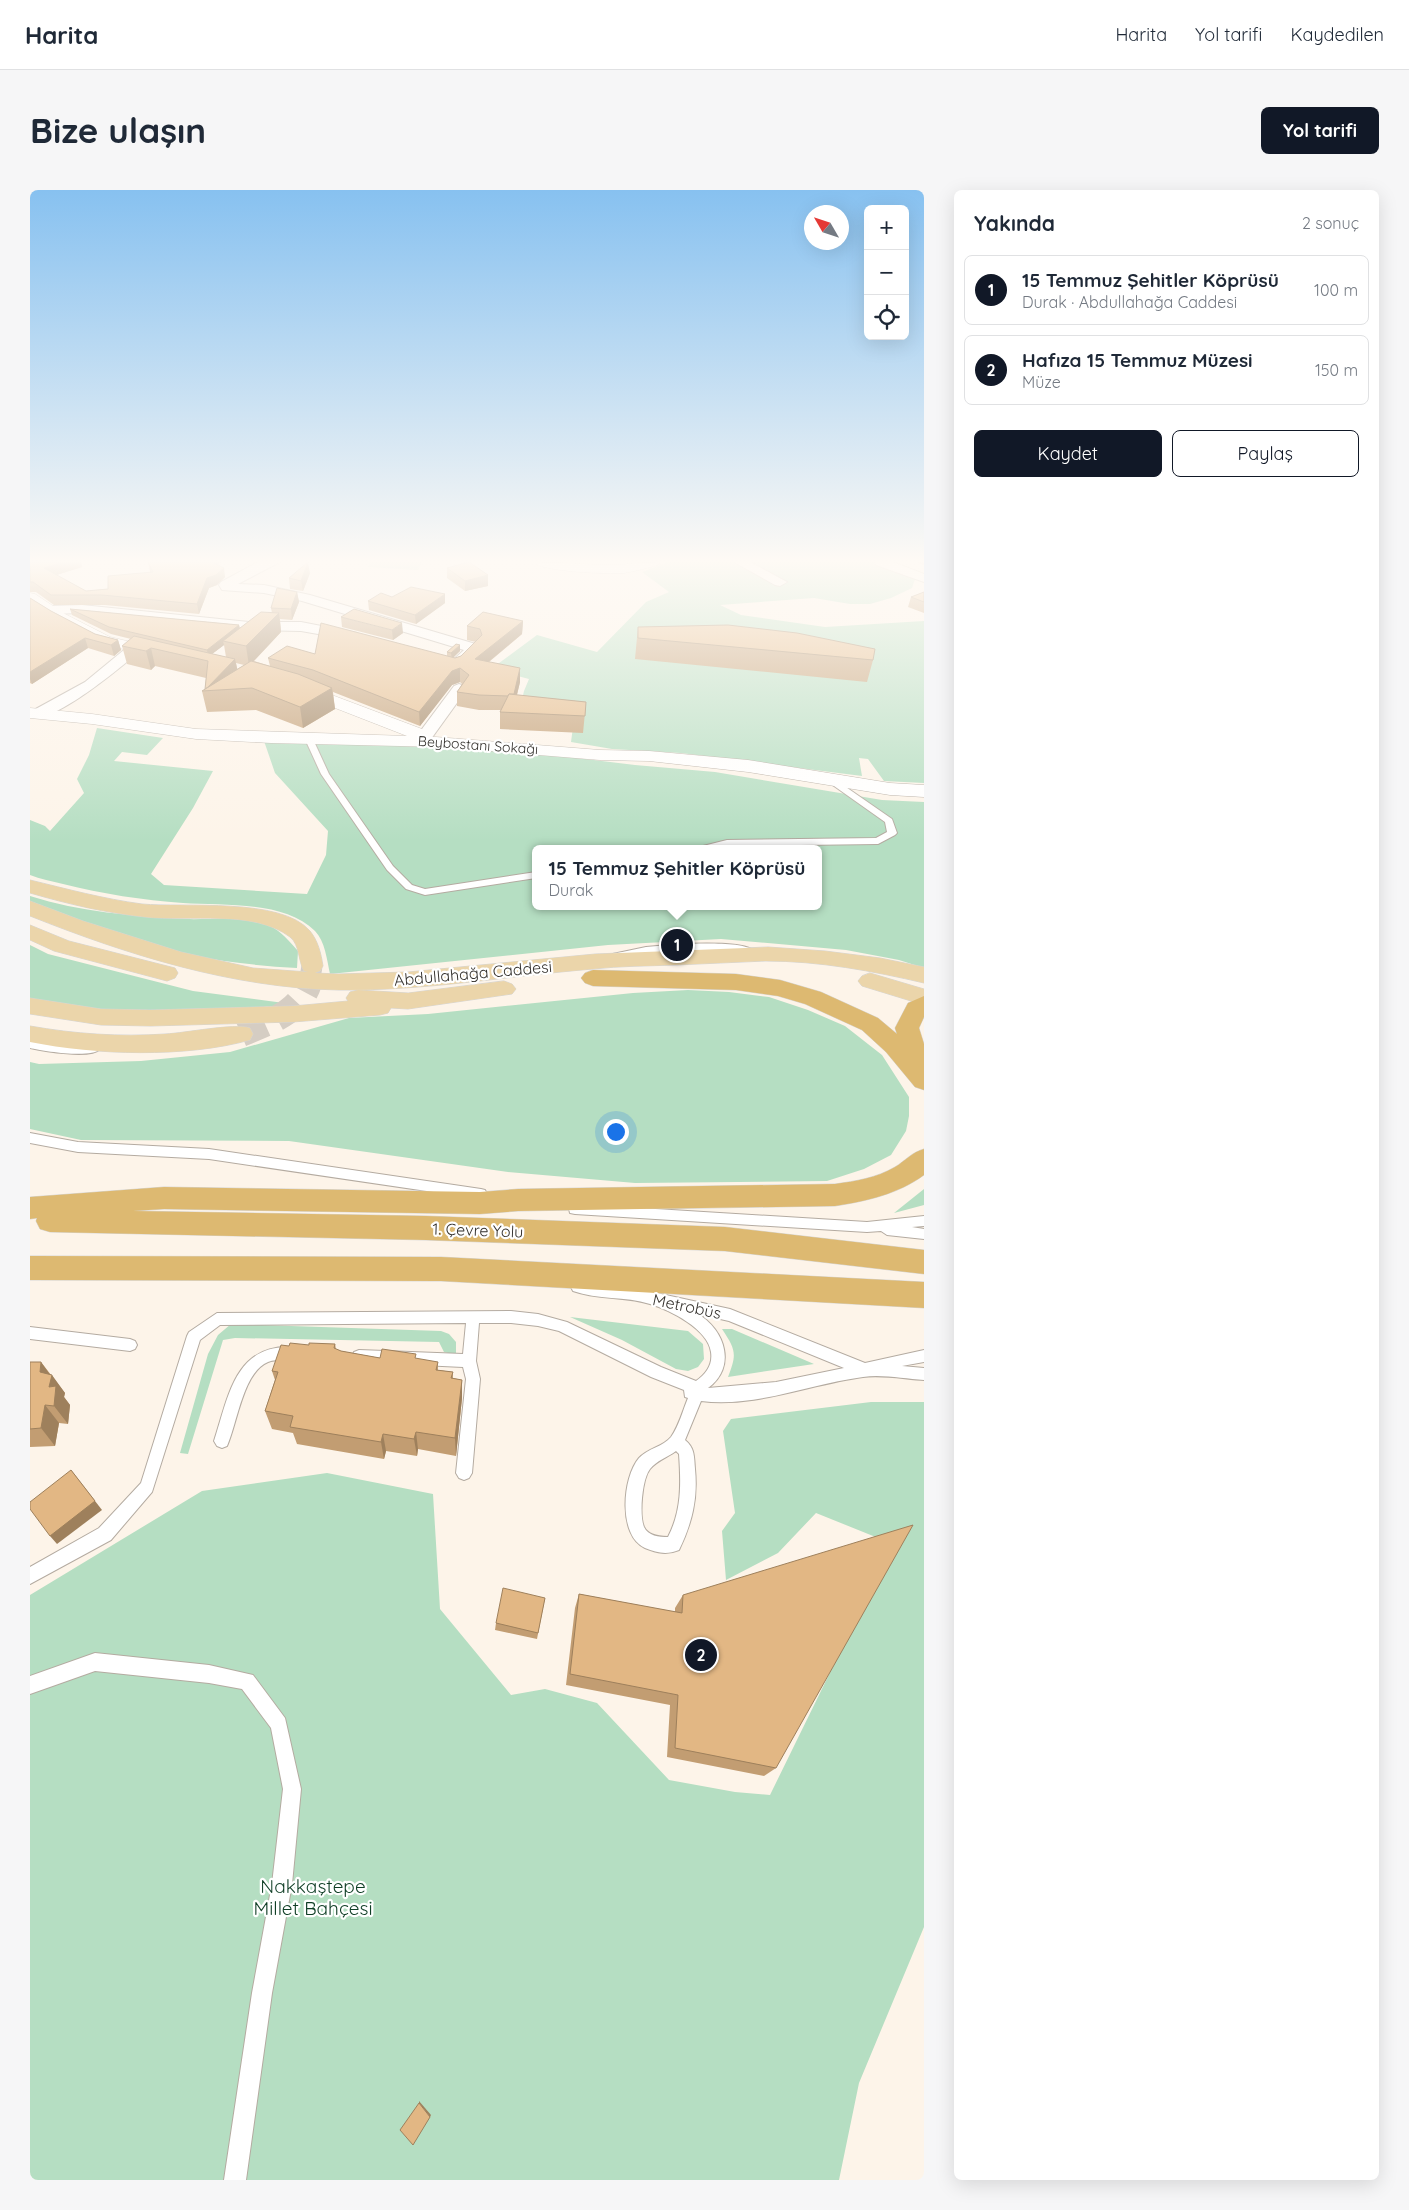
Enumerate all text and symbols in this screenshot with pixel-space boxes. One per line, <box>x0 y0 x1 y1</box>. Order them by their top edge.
text: Harita <box>25 20 98 50</box>
text: Harita <box>1115 23 1167 46</box>
text: Yol tarifi <box>1195 23 1262 46</box>
text: Kaydedilen <box>1290 23 1384 46</box>
button: Yol tarifi <box>1261 107 1379 154</box>
text: Bize ulaşın <box>30 108 206 152</box>
north arrow <box>804 205 849 250</box>
map controls <box>864 205 909 340</box>
button: + <box>864 205 909 250</box>
text: Yakında <box>974 210 1055 236</box>
text: 2 sonuç <box>1302 213 1359 233</box>
button: − <box>864 250 909 295</box>
text: 15 Temmuz Şehitler Köprüsü <box>1022 268 1279 292</box>
text: 1 <box>988 280 994 300</box>
text: 100 m <box>1314 280 1358 300</box>
text: Durak · Abdullahağa Caddesi <box>1022 292 1237 312</box>
button: locate <box>864 295 909 340</box>
text: Hafıza 15 Temmuz Müzesi <box>1022 348 1253 372</box>
text: 2 <box>986 360 996 380</box>
text: 150 m <box>1315 360 1358 380</box>
text: Müze <box>1022 372 1061 392</box>
button: Kaydet <box>974 430 1162 477</box>
button: Paylaş <box>1172 430 1359 477</box>
street label: Beybostanı Sokağı <box>417 732 539 758</box>
popup <box>532 845 822 910</box>
text: 15 Temmuz Şehitler Köprüsü <box>549 856 805 880</box>
text: Durak <box>549 880 593 900</box>
pin: 1 <box>661 926 693 964</box>
street label: Abdullahağa Caddesi <box>393 956 553 990</box>
your location <box>603 1119 629 1145</box>
street label: 1. Çevre Yolu <box>432 1218 524 1242</box>
street label: Metrobüs <box>651 1289 723 1323</box>
pin: 2 <box>685 1636 717 1674</box>
park label: Nakkaştepe Millet Bahçesi <box>254 1874 372 1920</box>

